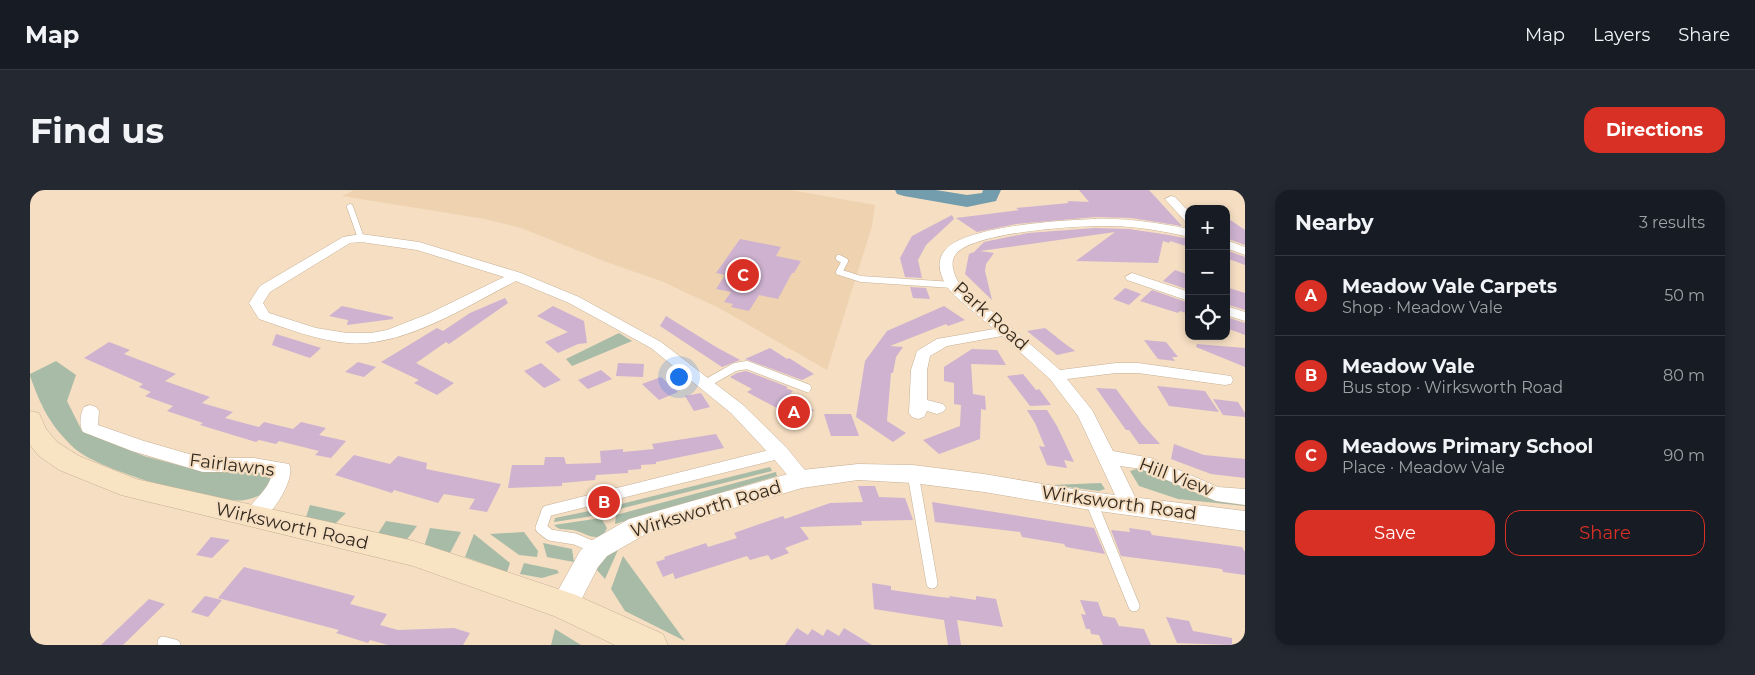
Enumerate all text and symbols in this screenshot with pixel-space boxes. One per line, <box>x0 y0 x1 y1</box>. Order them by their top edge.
text: Map <box>25 20 79 49</box>
text: Map <box>1525 24 1565 46</box>
text: Layers <box>1593 24 1650 46</box>
text: Share <box>1678 24 1730 46</box>
button: Directions <box>1584 107 1725 153</box>
text: Find us <box>30 109 164 152</box>
map controls <box>1185 205 1230 340</box>
button: + <box>1185 205 1230 250</box>
text: Nearby <box>1295 210 1374 235</box>
text: 3 results <box>1639 213 1705 232</box>
button: − <box>1185 250 1230 295</box>
pin: C <box>727 256 759 294</box>
text: Meadow Vale Carpets <box>1342 275 1557 298</box>
street label: Park Road <box>949 277 1033 355</box>
text: A <box>1305 286 1317 305</box>
text: 50 m <box>1664 286 1705 305</box>
button: locate <box>1185 295 1230 340</box>
text: Shop · Meadow Vale <box>1342 298 1503 317</box>
text: Meadow Vale <box>1342 355 1475 378</box>
your location <box>666 364 692 390</box>
text: B <box>1305 366 1317 385</box>
text: 80 m <box>1663 366 1705 385</box>
text: Bus stop · Wirksworth Road <box>1342 378 1563 397</box>
pin: A <box>778 393 810 431</box>
text: Meadows Primary School <box>1342 435 1593 458</box>
text: C <box>1305 446 1317 465</box>
text: 90 m <box>1663 446 1705 465</box>
street label: Fairlawns <box>188 449 276 481</box>
street label: Hill View <box>1136 453 1216 501</box>
text: Place · Meadow Vale <box>1342 458 1505 477</box>
street label: Wirksworth Road <box>628 476 784 542</box>
street label: Wirksworth Road <box>1040 481 1198 525</box>
pin: B <box>588 483 620 521</box>
street label: Wirksworth Road <box>213 498 371 554</box>
button: Save <box>1295 510 1495 556</box>
button: Share <box>1505 510 1705 556</box>

